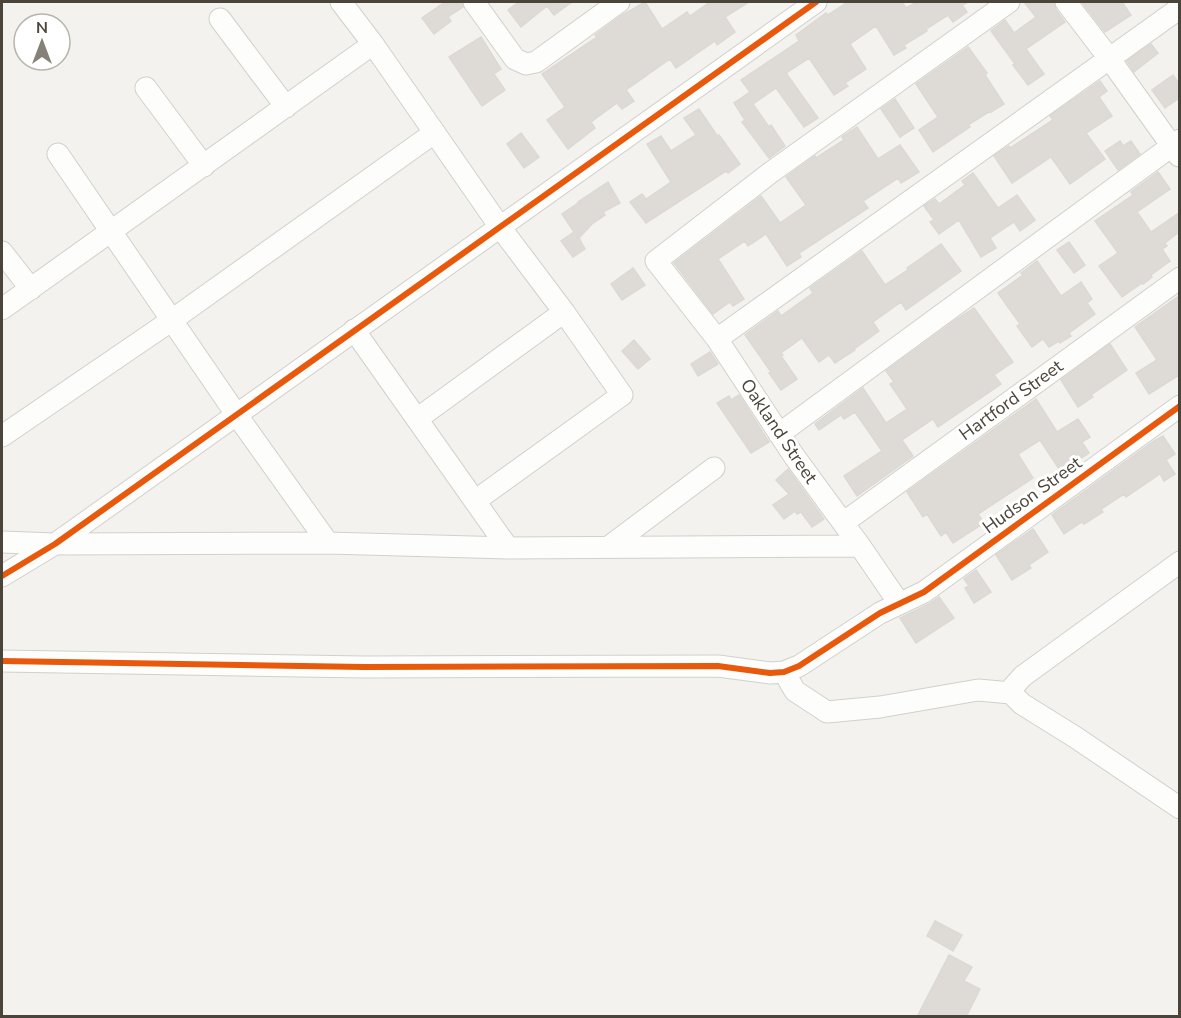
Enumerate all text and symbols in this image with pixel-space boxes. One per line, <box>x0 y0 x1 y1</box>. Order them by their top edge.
north arrow <box>12 12 72 72</box>
text: N <box>36 17 48 39</box>
street label: Hartford Street <box>954 354 1068 446</box>
street label: Oakland Street <box>735 374 823 489</box>
street label: Hudson Street <box>978 451 1087 539</box>

